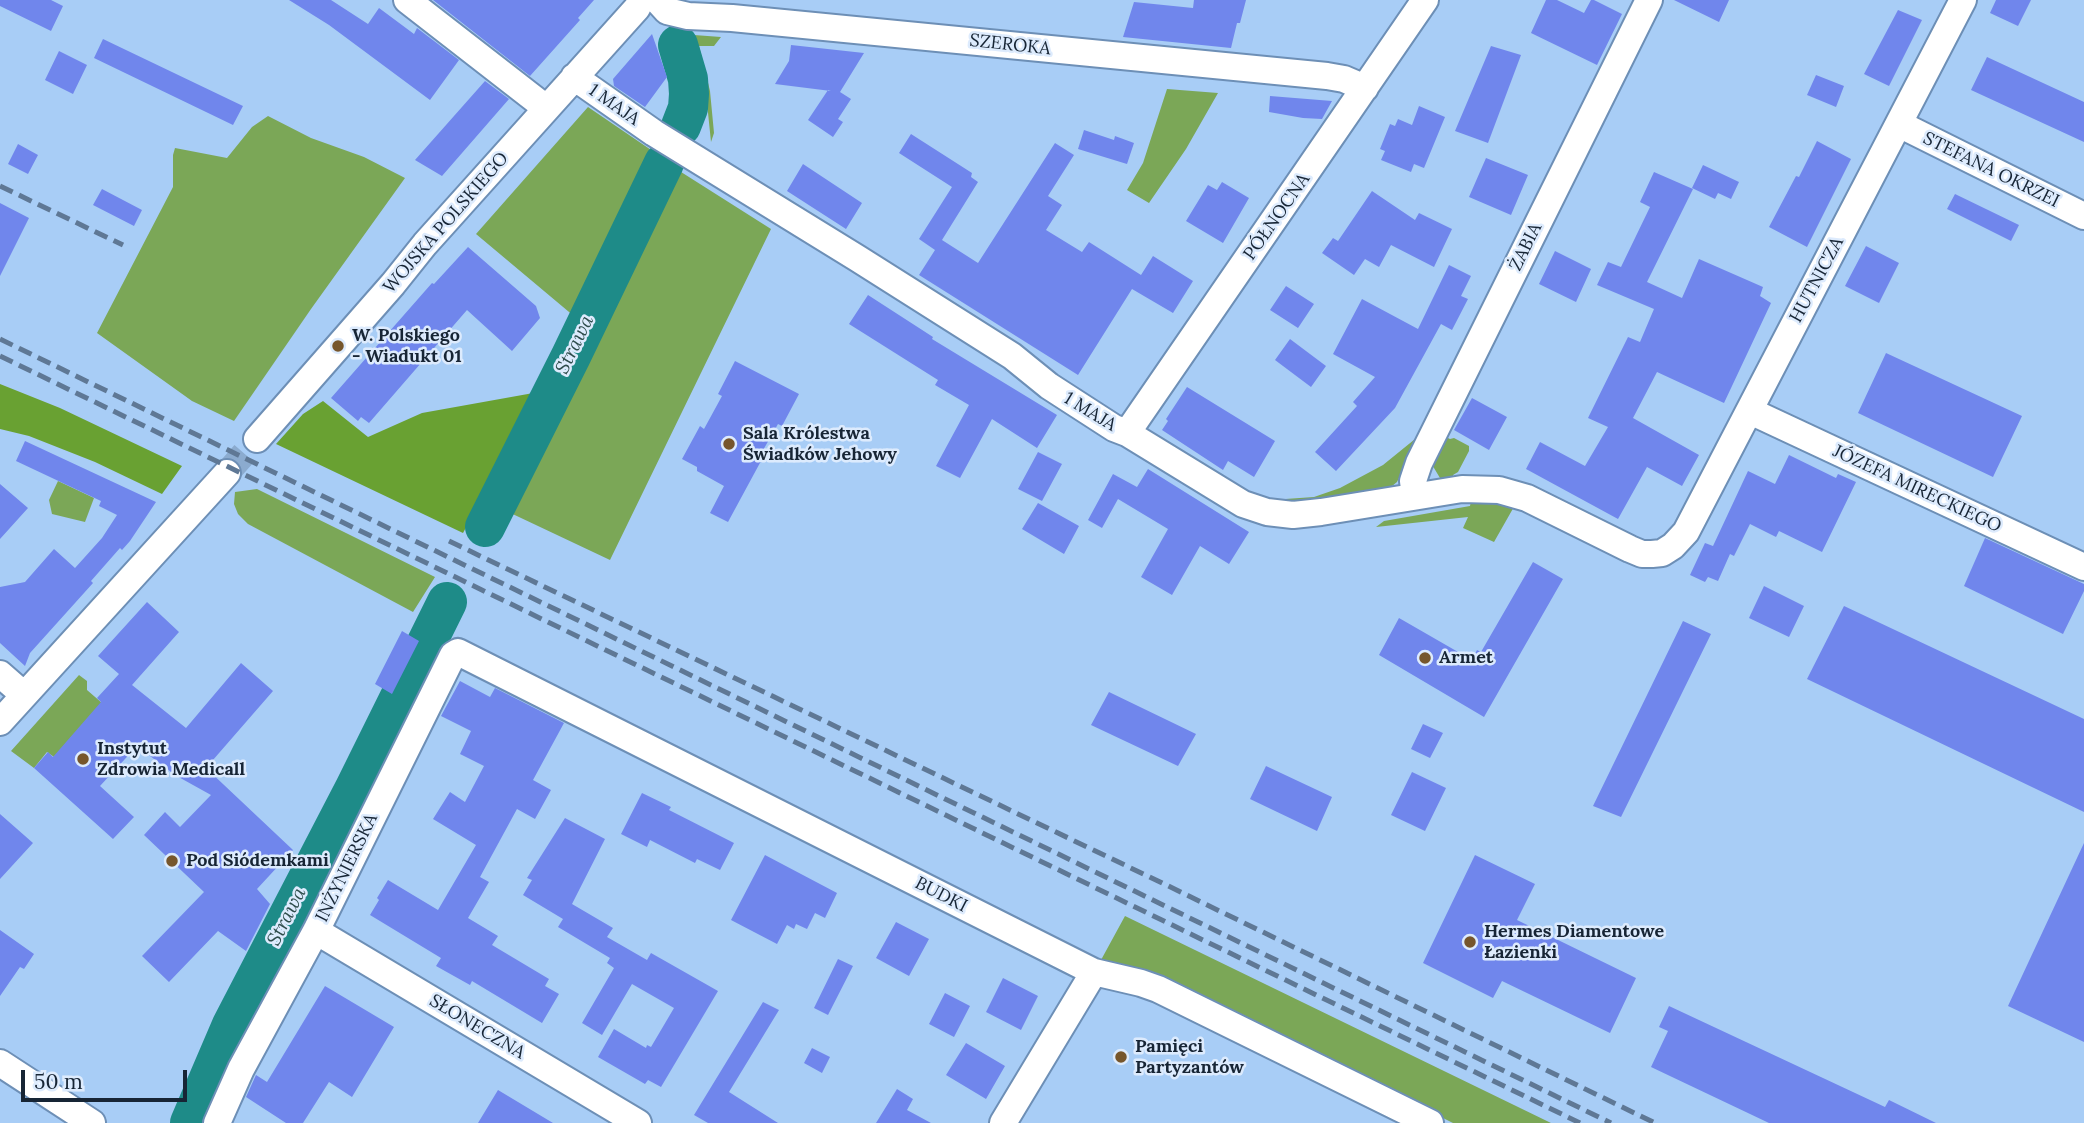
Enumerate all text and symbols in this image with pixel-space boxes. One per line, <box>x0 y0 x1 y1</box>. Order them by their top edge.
street label: SZEROKA <box>968 30 1052 60</box>
street label: 1 MAJA <box>584 80 644 130</box>
street label: STEFANA OKRZEI <box>1919 128 2063 212</box>
street label: WOJSKA POLSKIEGO <box>379 148 513 298</box>
street label: PÓŁNOCNA <box>1239 169 1315 265</box>
street label: ŻABIA <box>1505 220 1547 274</box>
street label: HUTNICZA <box>1786 234 1848 326</box>
water label: Strawa <box>551 312 599 378</box>
place label: W. Polskiego - Wiadukt 01 <box>352 325 462 368</box>
marker: W. Polskiego - Wiadukt 01 <box>330 338 346 354</box>
street label: 1 MAJA <box>1060 388 1120 436</box>
place label: Sala Królestwa Świadków Jehowy <box>743 423 897 466</box>
marker: Sala Królestwa Świadków Jehowy <box>721 436 737 452</box>
street label: JÓZEFA MIRECKIEGO <box>1829 441 2005 537</box>
place label: Armet <box>1439 647 1493 669</box>
marker: Armet <box>1417 650 1433 666</box>
place label: Instytut Zdrowia Medicall <box>97 738 245 780</box>
marker: Instytut Zdrowia Medicall <box>75 751 91 767</box>
street label: INŻYNIERSKA <box>311 810 383 926</box>
place label: Pod Siódemkami <box>186 850 329 872</box>
marker: Pod Siódemkami <box>164 853 180 869</box>
street label: BUDKI <box>911 873 971 917</box>
water label: Strawa <box>263 884 311 950</box>
place label: Hermes Diamentowe Łazienki <box>1484 921 1664 964</box>
marker: Hermes Diamentowe Łazienki <box>1462 934 1478 950</box>
street label: SŁONECZNA <box>425 990 529 1064</box>
place label: Pamięci Partyzantów <box>1135 1036 1244 1078</box>
marker: Pamięci Partyzantów <box>1113 1049 1129 1065</box>
scale bar <box>24 1056 191 1100</box>
text: 50 m <box>34 1068 83 1095</box>

